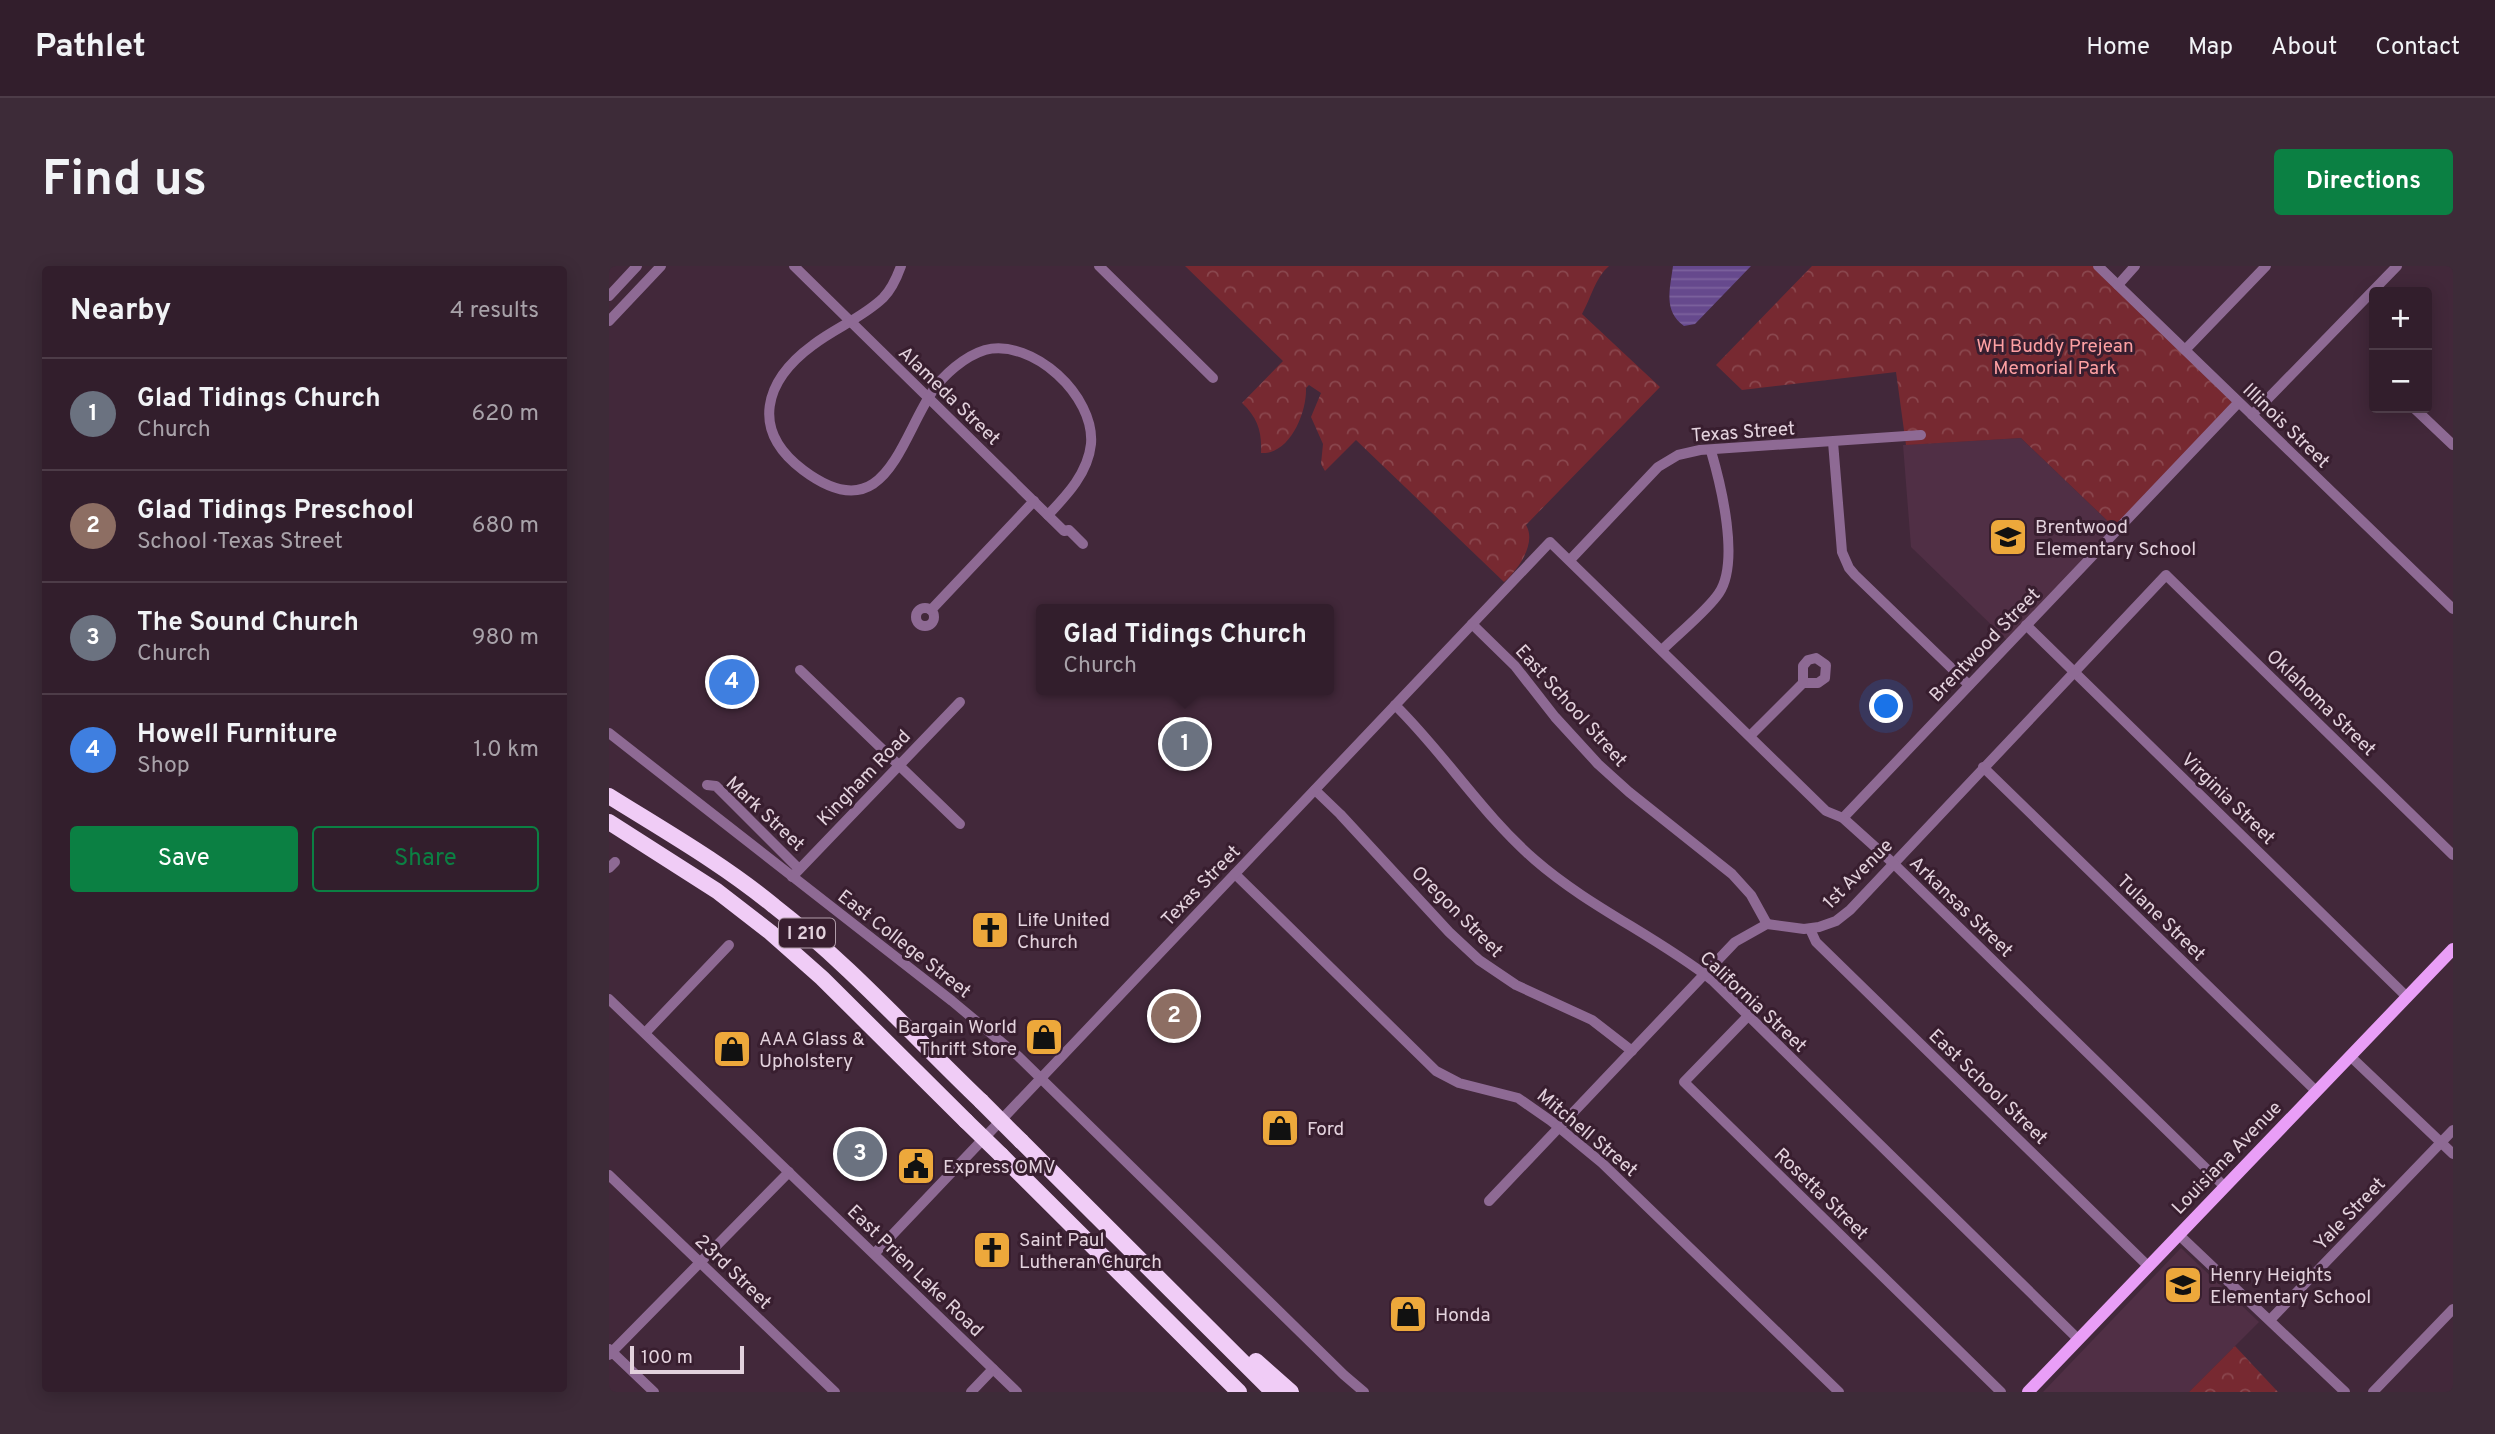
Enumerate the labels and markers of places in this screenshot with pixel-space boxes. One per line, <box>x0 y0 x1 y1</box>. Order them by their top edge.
school or university icon: Brentwood Elementary School <box>1987 516 2029 558</box>
place label: Brentwood Elementary School <box>2035 516 2196 562</box>
pin: 4 <box>709 656 755 708</box>
pin: 1 <box>1162 718 1208 770</box>
church icon: Life United Church <box>969 909 1011 951</box>
place label: Life United Church <box>1017 909 1110 955</box>
pin: 2 <box>1151 990 1197 1042</box>
place label: Bargain World Thrift Store <box>898 1016 1017 1062</box>
shop icon: Bargain World Thrift Store <box>1023 1016 1065 1058</box>
shop icon: AAA Glass & Upholstery <box>711 1028 753 1070</box>
place label: AAA Glass & Upholstery <box>759 1028 865 1074</box>
shop icon: Ford <box>1259 1107 1301 1149</box>
place label: Ford <box>1307 1118 1344 1142</box>
pin: 3 <box>837 1128 883 1180</box>
public building icon: Express OMV <box>895 1145 937 1187</box>
place label: Express OMV <box>943 1156 1056 1180</box>
church icon: Saint Paul Lutheran Church <box>971 1229 1013 1271</box>
place label: Saint Paul Lutheran Church <box>1019 1229 1162 1275</box>
school or university icon: Henry Heights Elementary School <box>2162 1264 2204 1306</box>
place label: Henry Heights Elementary School <box>2210 1264 2371 1310</box>
shop icon: Honda <box>1387 1293 1429 1335</box>
place label: Honda <box>1435 1304 1491 1328</box>

